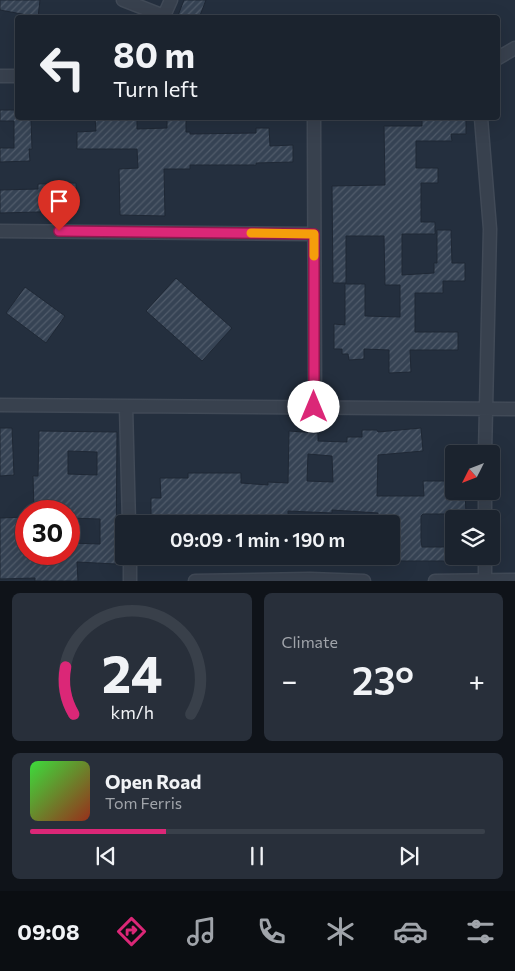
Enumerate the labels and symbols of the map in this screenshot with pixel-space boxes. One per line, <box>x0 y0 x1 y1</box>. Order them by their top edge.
pin <box>38 180 80 231</box>
position arrow <box>287 380 339 432</box>
north arrow <box>445 445 500 500</box>
speed limit sign: 30 <box>15 500 80 565</box>

